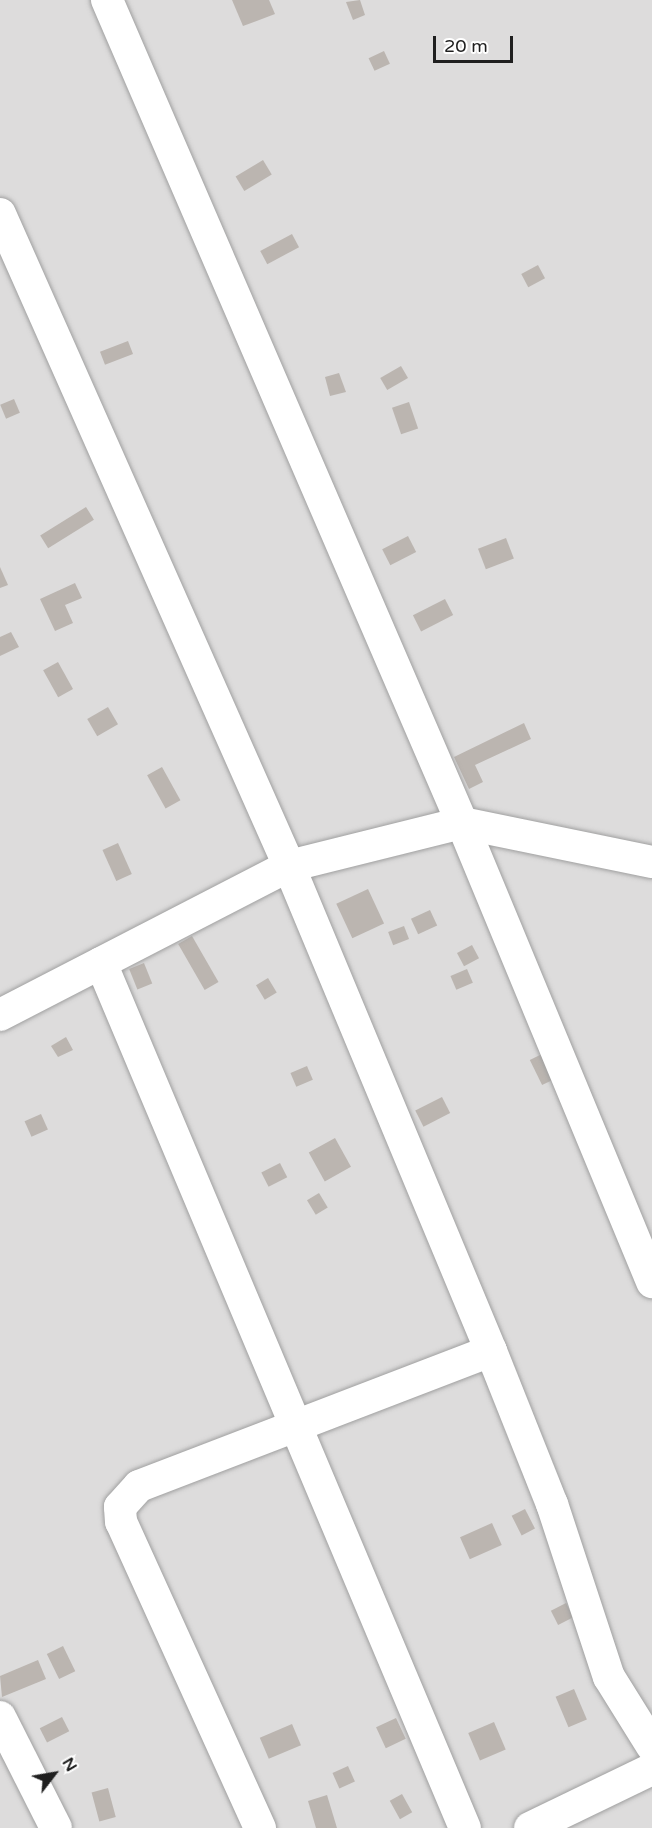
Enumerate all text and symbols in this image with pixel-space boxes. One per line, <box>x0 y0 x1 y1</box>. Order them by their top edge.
scale bar <box>436 24 516 62</box>
text: 20 m <box>444 35 488 57</box>
north arrow <box>24 1744 84 1804</box>
text: N <box>58 1754 81 1775</box>

